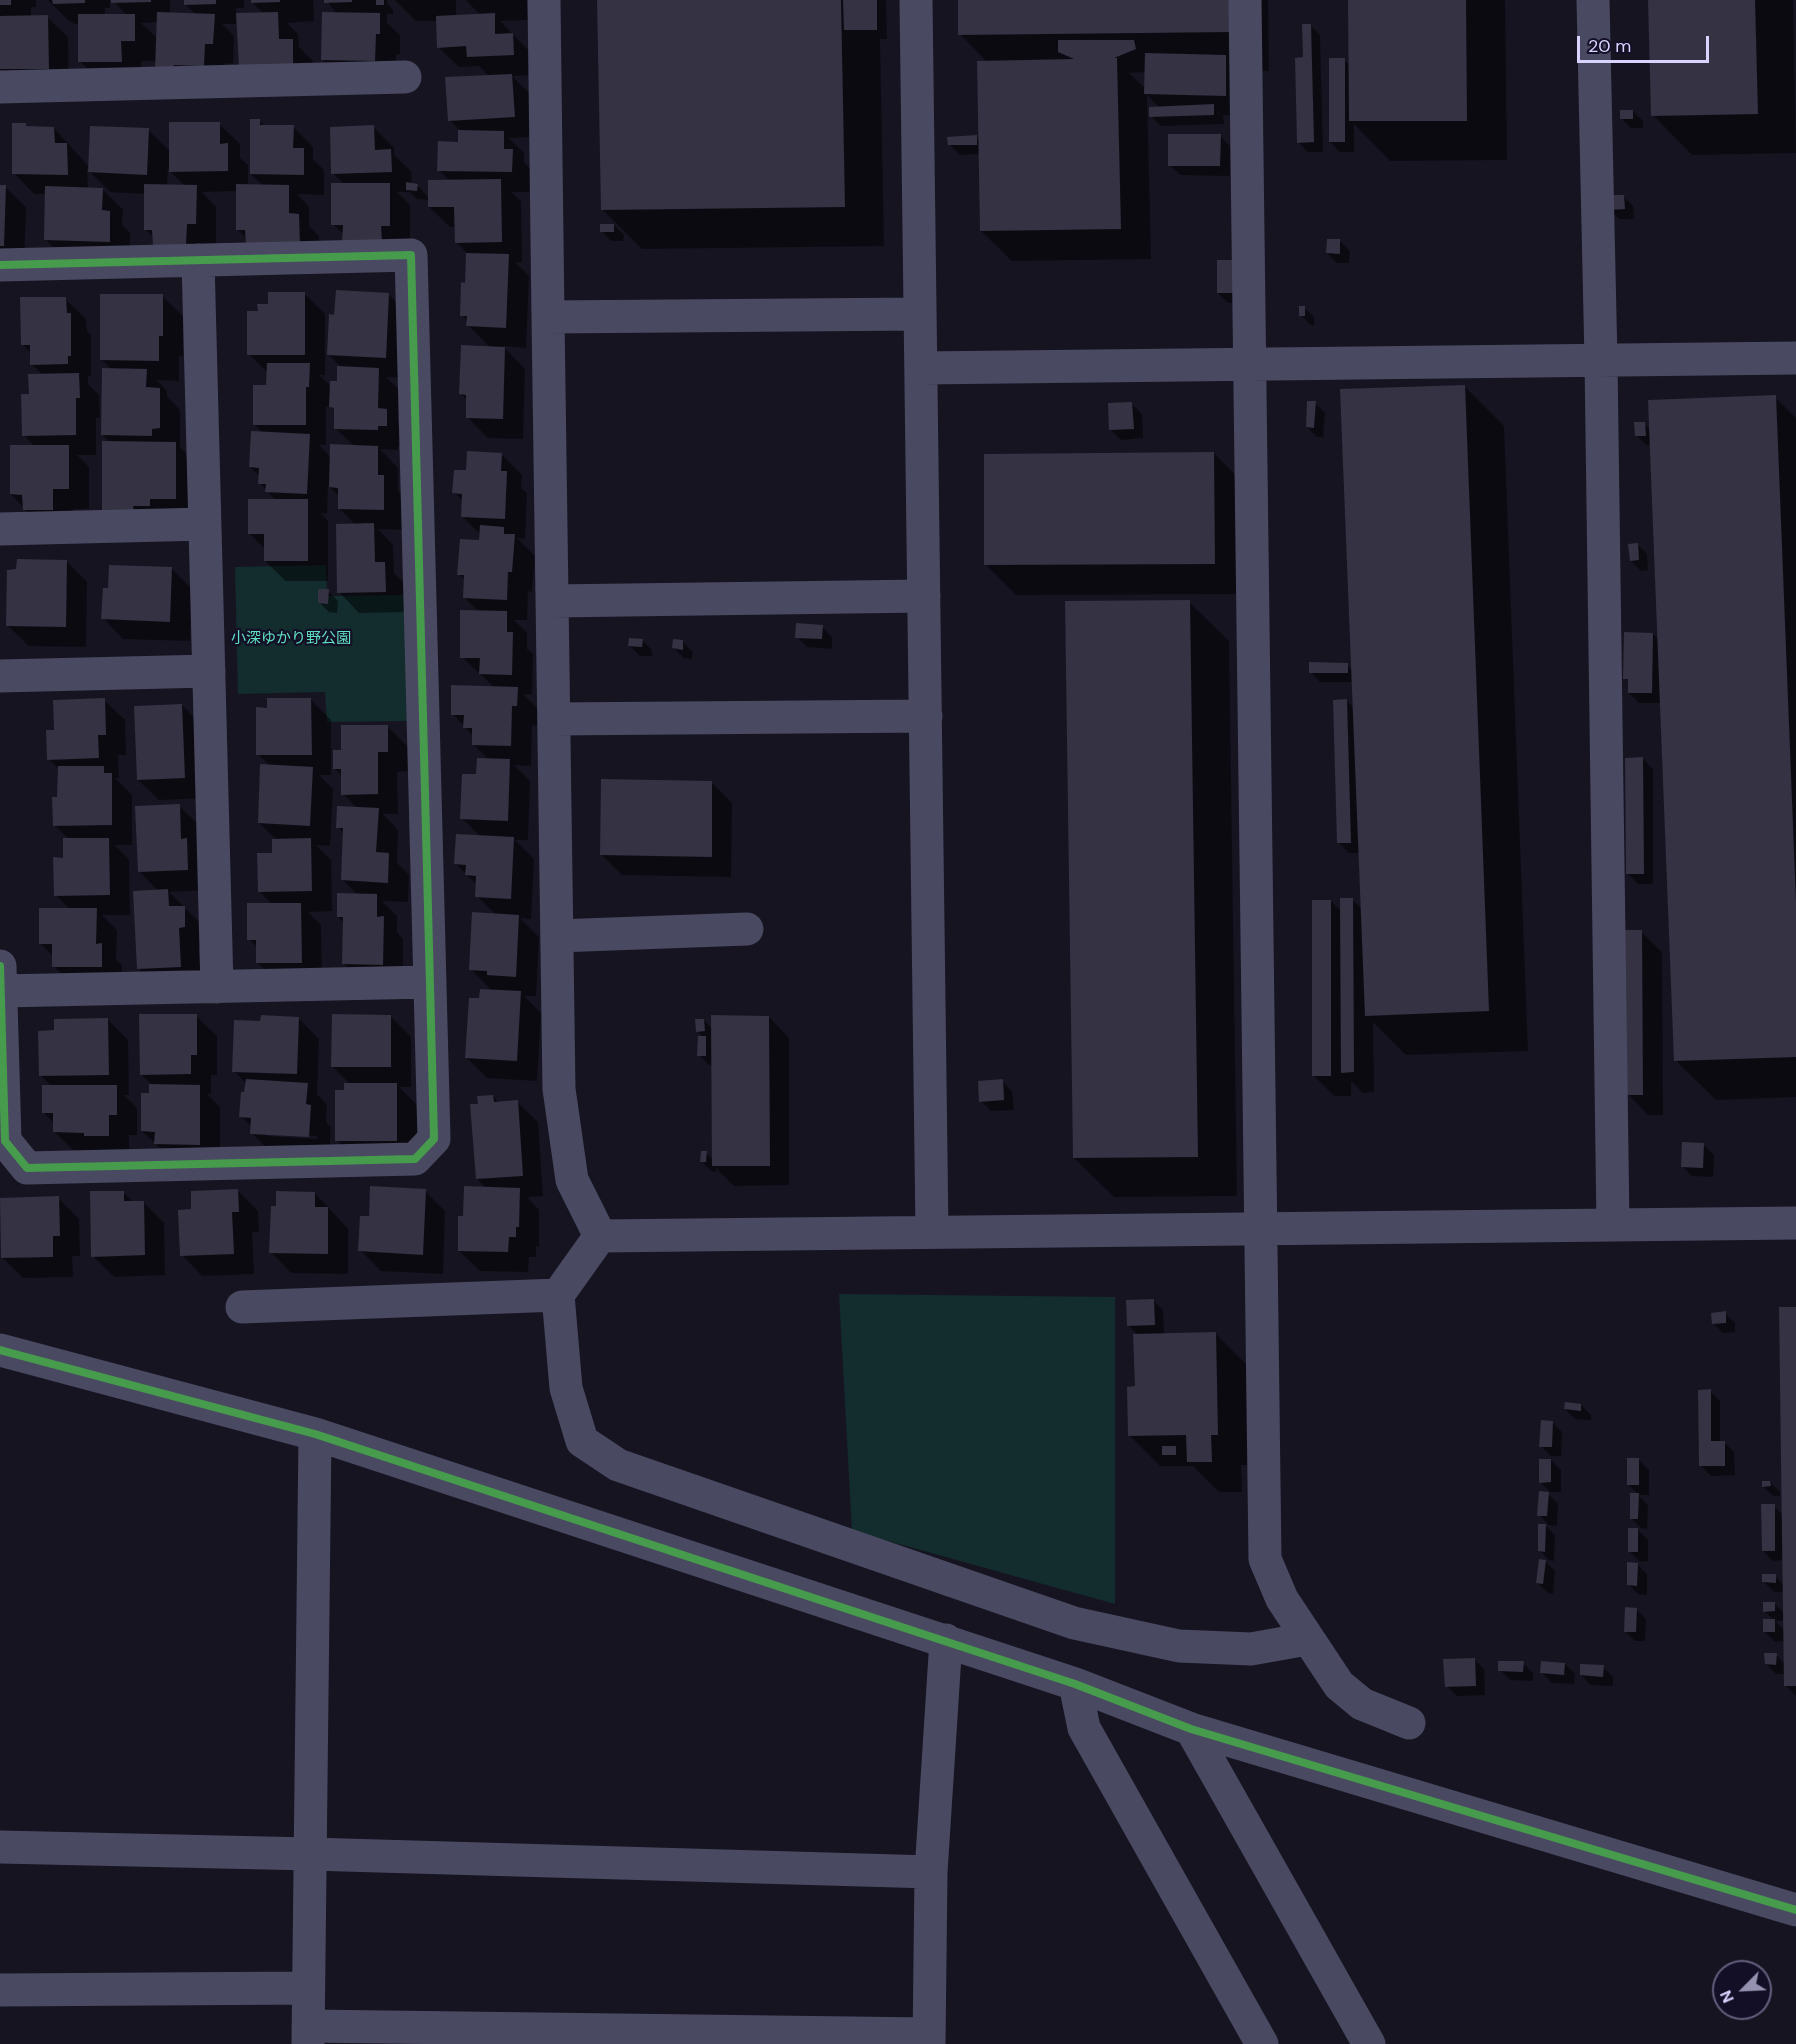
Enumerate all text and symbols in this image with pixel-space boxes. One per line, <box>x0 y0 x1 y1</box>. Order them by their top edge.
scale bar <box>1580 24 1712 62</box>
text: 20 m <box>1588 34 1631 58</box>
park label: 小深ゆかり野公園 <box>231 630 351 648</box>
north arrow <box>1712 1960 1772 2020</box>
text: N <box>1715 1987 1739 2006</box>

